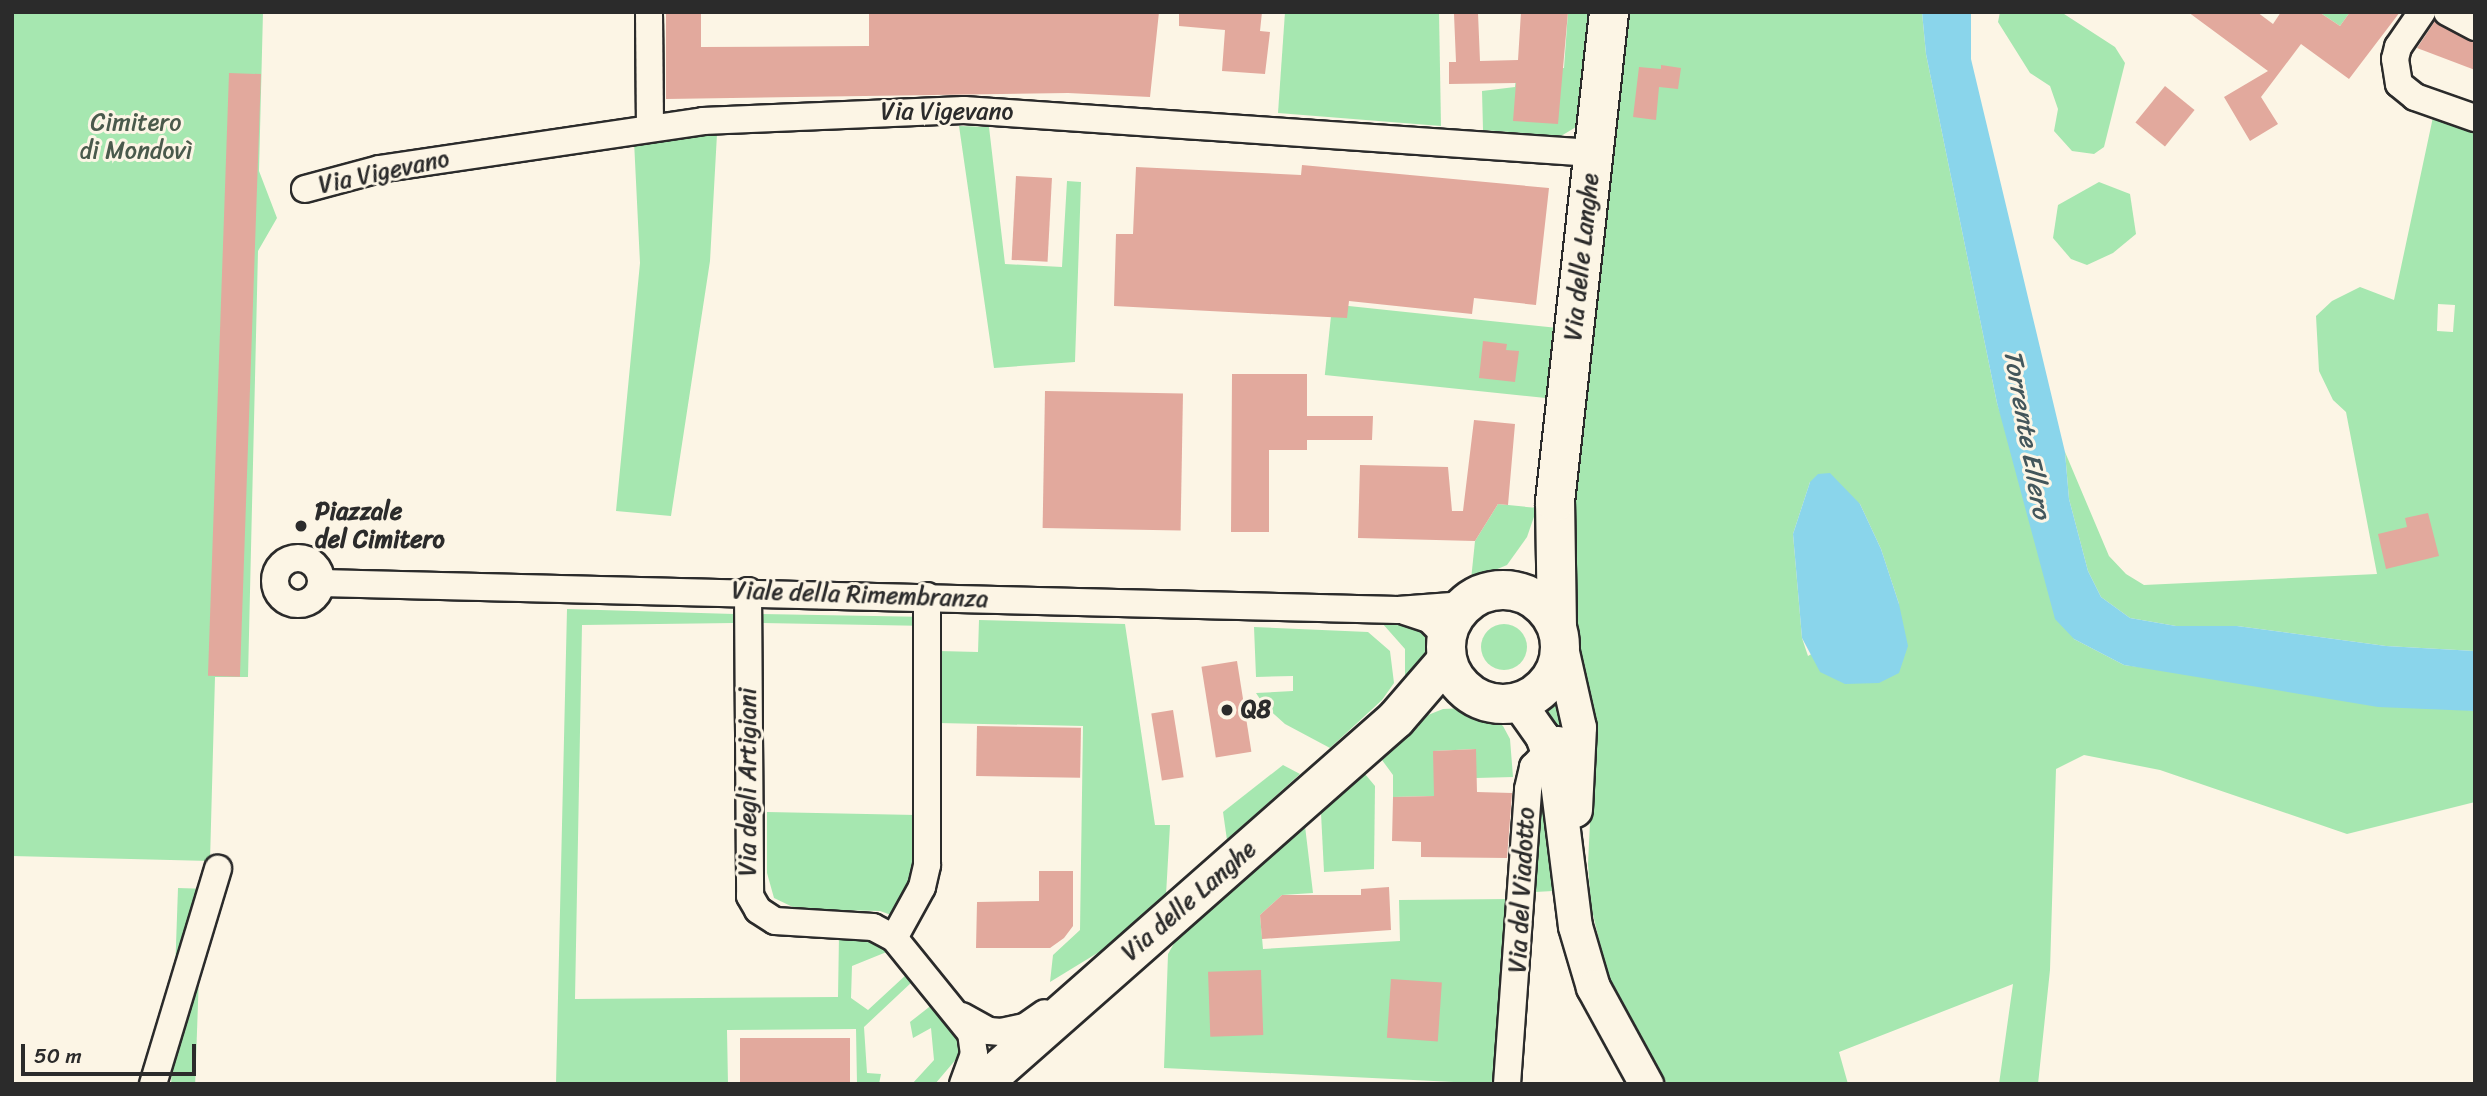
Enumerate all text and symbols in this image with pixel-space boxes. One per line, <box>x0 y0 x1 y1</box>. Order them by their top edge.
street label: Via Vigevano <box>881 98 1013 126</box>
park label: Cimitero di Mondovì <box>80 109 192 165</box>
street label: Via Vigevano <box>316 144 452 200</box>
street label: Via delle Langhe <box>1559 171 1605 343</box>
water label: Torrente Ellero <box>1997 347 2057 521</box>
place label: Piazzale del Cimitero <box>315 498 444 554</box>
marker: Piazzale del Cimitero <box>293 518 309 534</box>
street label: Viale della Rimembranza <box>732 576 988 614</box>
street label: Via degli Artigiani <box>734 687 762 877</box>
place label: Q8 <box>1241 696 1271 724</box>
marker: Q8 <box>1219 702 1235 718</box>
street label: Via del Viadotto <box>1503 806 1541 974</box>
street label: Via delle Langhe <box>1116 835 1262 967</box>
scale bar <box>24 1030 200 1074</box>
text: 50 m <box>34 1037 82 1075</box>

